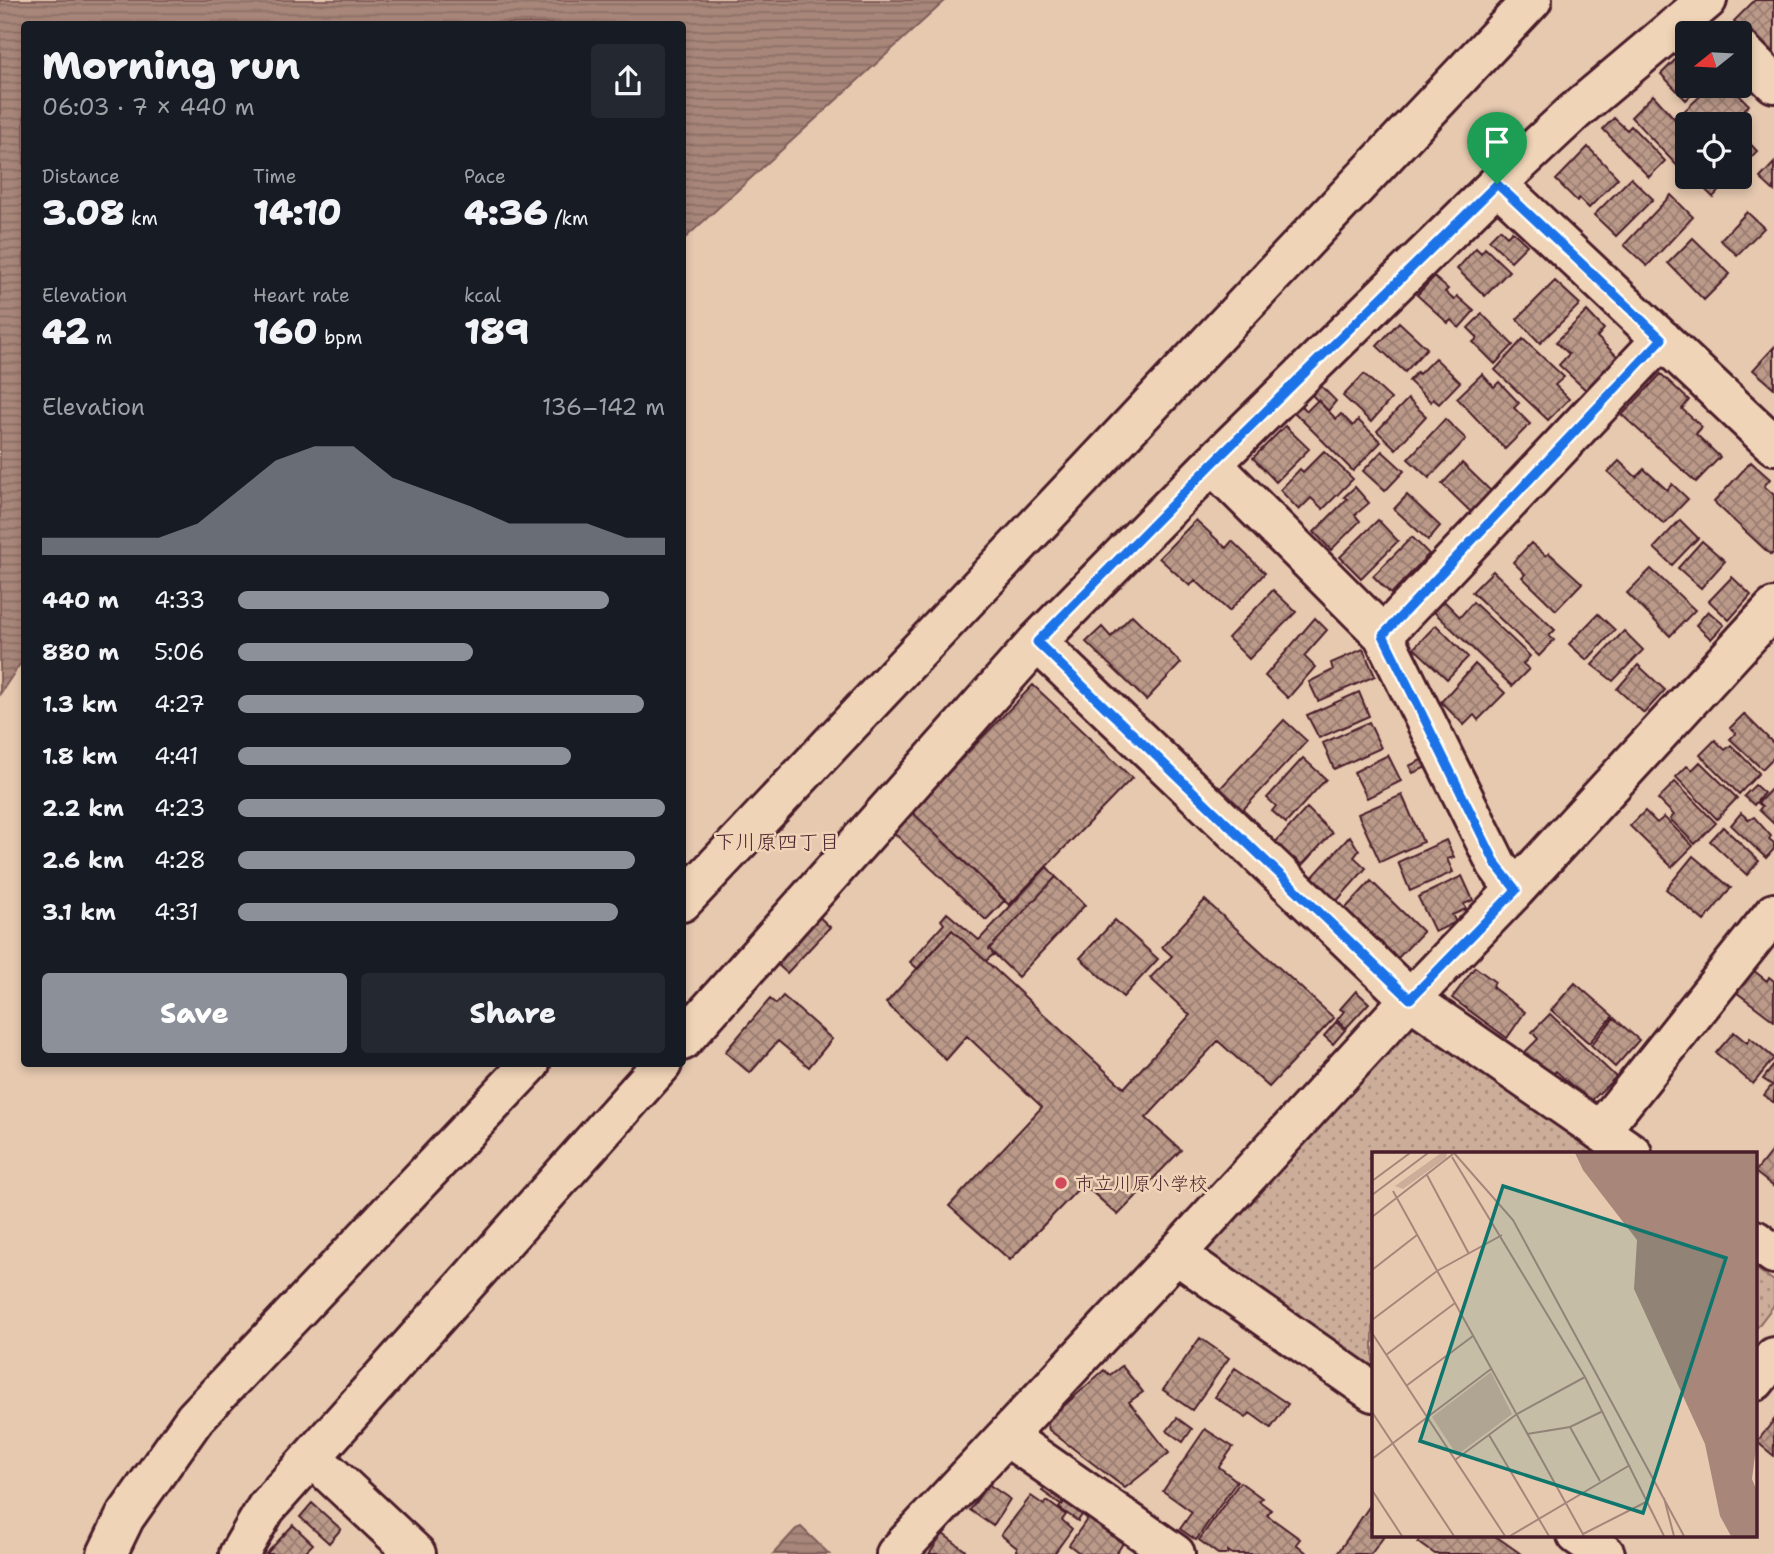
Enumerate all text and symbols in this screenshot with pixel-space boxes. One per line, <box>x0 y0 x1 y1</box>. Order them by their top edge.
north arrow <box>1675 21 1752 98</box>
map controls <box>1675 21 1752 189</box>
text: Morning run <box>42 40 300 91</box>
button: share <box>591 44 665 118</box>
text: 06:03 · 7 × 440 m <box>42 92 255 122</box>
pin <box>1467 112 1527 184</box>
button: locate <box>1675 112 1752 189</box>
icon: arrive <box>1478 123 1516 161</box>
text: Distance <box>42 164 120 189</box>
text: Time <box>253 164 297 189</box>
text: Pace <box>464 164 506 189</box>
text: 3.08 <box>42 189 124 236</box>
text: 14:10 <box>253 189 342 236</box>
text: 4:36 <box>464 189 548 236</box>
text: km <box>124 206 158 231</box>
text: /km <box>548 206 588 231</box>
text: Elevation <box>42 283 127 308</box>
text: Heart rate <box>253 283 350 308</box>
text: kcal <box>464 283 501 308</box>
text: 42 <box>42 308 89 355</box>
text: 160 <box>253 308 318 355</box>
text: 189 <box>464 308 529 355</box>
text: m <box>89 325 112 350</box>
text: bpm <box>318 325 362 350</box>
text: Elevation <box>42 392 145 422</box>
text: 136–142 m <box>542 392 665 422</box>
text: 440 m <box>42 585 119 615</box>
text: 4:33 <box>154 585 205 615</box>
text: 880 m <box>42 637 119 667</box>
text: 5:06 <box>154 637 205 667</box>
text: 1.3 km <box>42 689 117 719</box>
text: 4:27 <box>154 689 205 719</box>
text: 1.8 km <box>42 741 117 771</box>
text: 4:41 <box>154 741 199 771</box>
text: 2.2 km <box>42 793 124 823</box>
text: 4:23 <box>154 793 205 823</box>
district label: 下川原四丁目 <box>714 828 840 856</box>
text: 2.6 km <box>42 845 124 875</box>
text: 4:28 <box>154 845 206 875</box>
text: 3.1 km <box>42 897 116 927</box>
text: 4:31 <box>154 897 199 927</box>
button: Save <box>42 973 347 1053</box>
button: Share <box>361 973 665 1053</box>
inset map <box>1372 1152 1756 1536</box>
place label: 市立川原小学校 <box>1075 1171 1208 1196</box>
marker: 市立川原小学校 <box>1053 1175 1069 1191</box>

